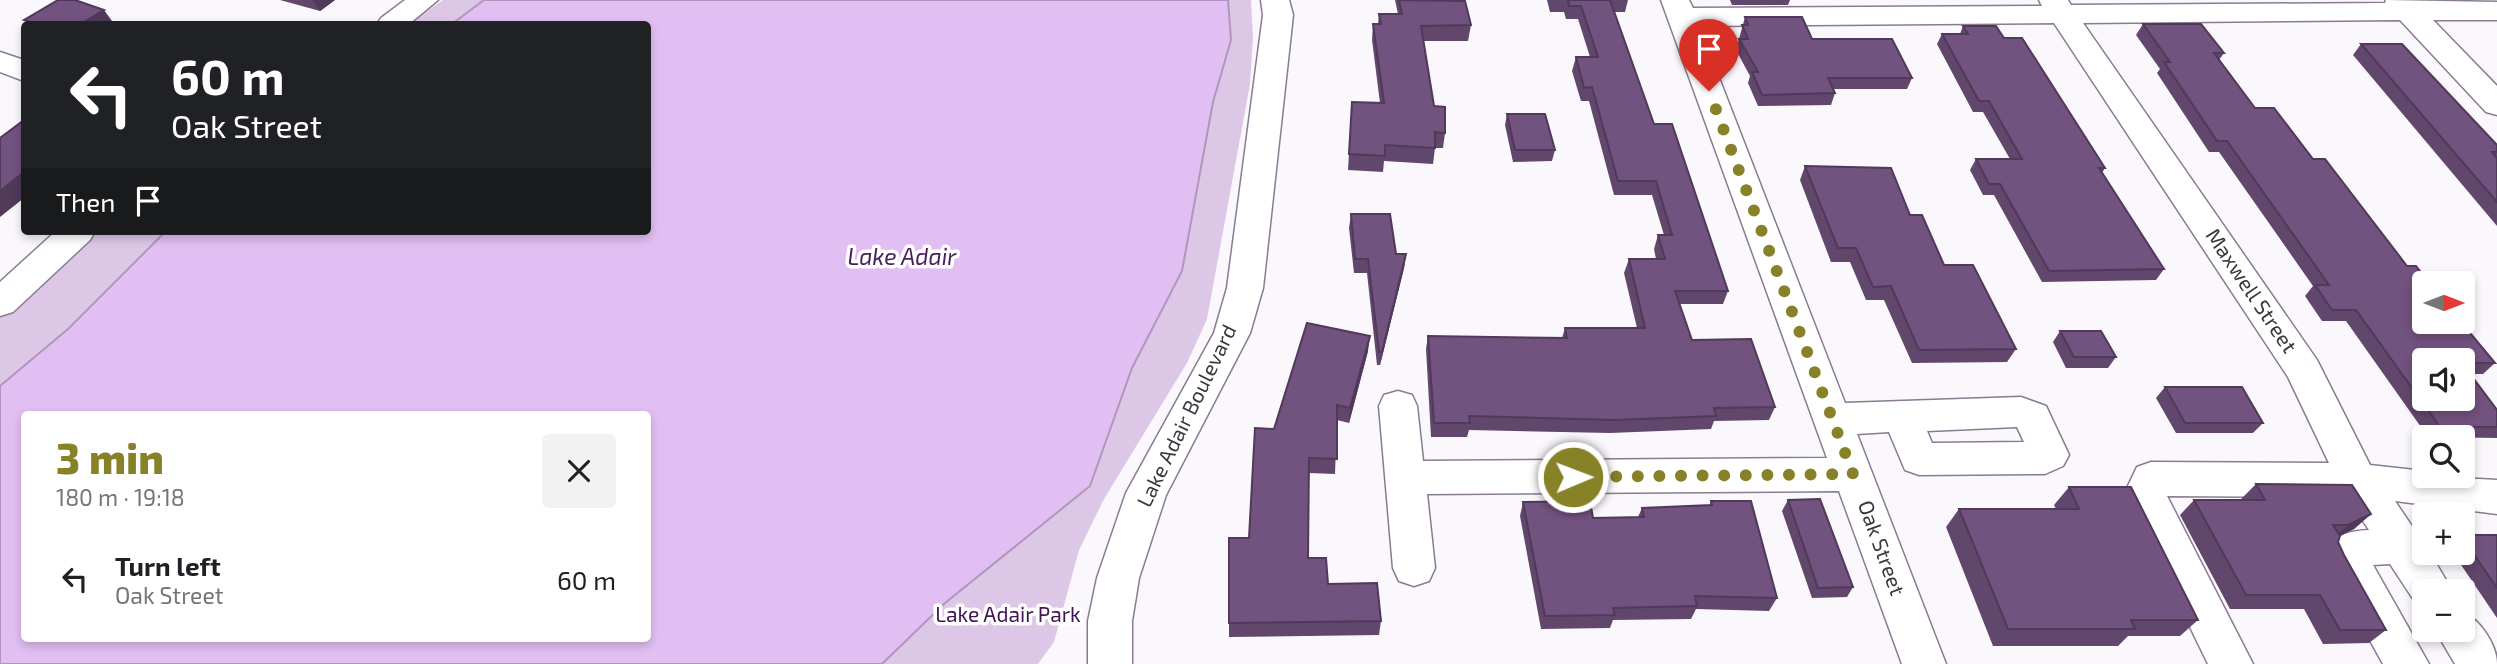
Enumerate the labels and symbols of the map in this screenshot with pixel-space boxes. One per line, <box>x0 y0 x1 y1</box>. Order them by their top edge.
pin <box>1679 19 1739 91</box>
street label: Maxwell Street <box>2201 223 2303 357</box>
water label: Lake Adair <box>847 242 957 270</box>
north arrow <box>2412 271 2474 334</box>
street label: Lake Adair Boulevard <box>1131 320 1241 511</box>
position arrow <box>1536 440 1610 514</box>
street label: Oak Street <box>1854 497 1911 598</box>
park label: Lake Adair Park <box>935 601 1081 626</box>

